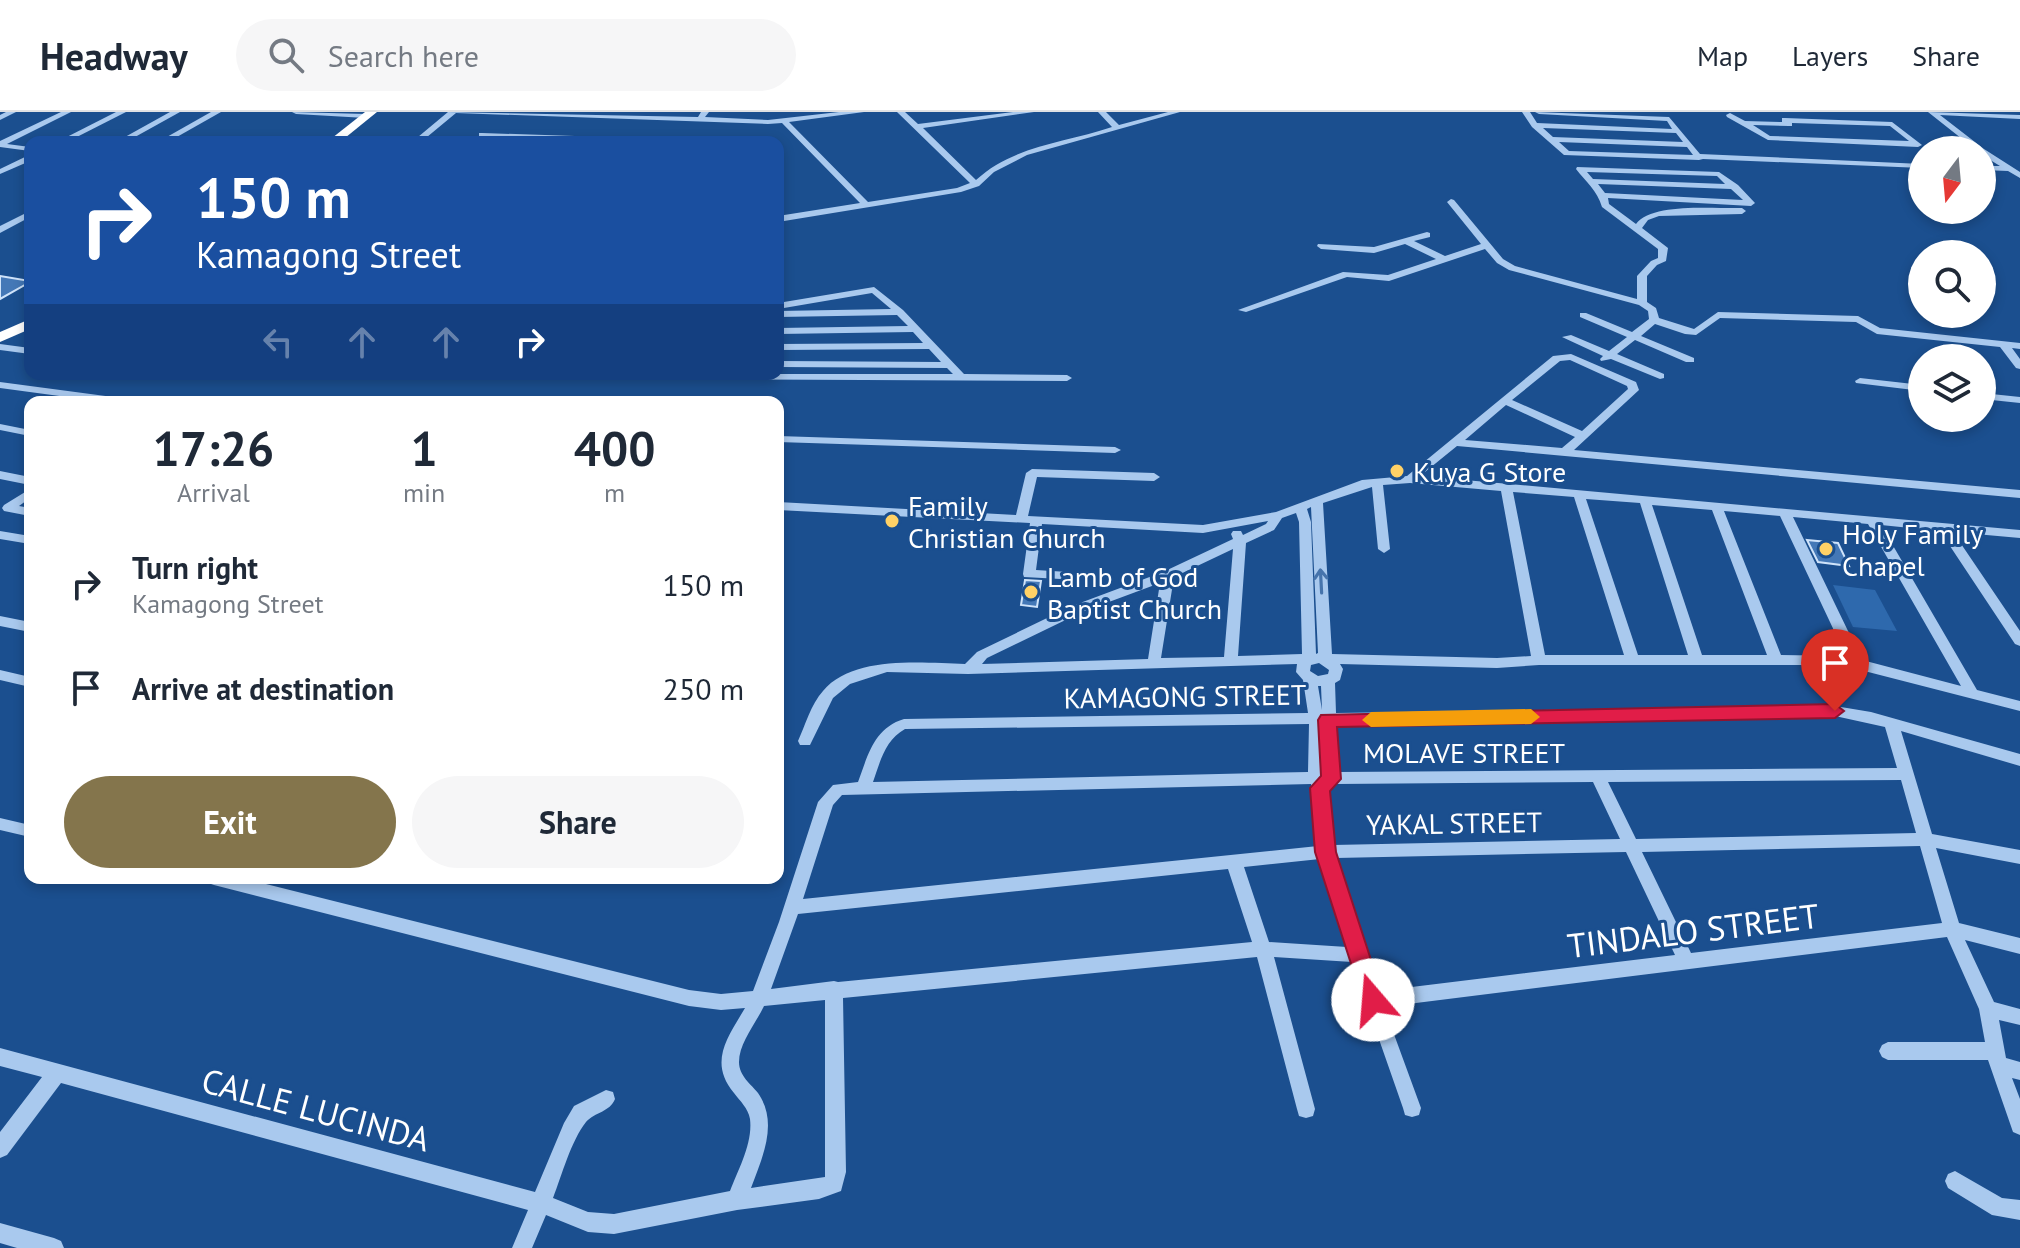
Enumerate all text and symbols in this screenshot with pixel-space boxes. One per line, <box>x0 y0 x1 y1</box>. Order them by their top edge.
search box <box>236 19 796 91</box>
text: Headway <box>40 31 188 80</box>
icon: search <box>264 33 308 77</box>
text: Search here <box>328 36 479 75</box>
text: Map <box>1697 37 1748 74</box>
text: Layers <box>1792 37 1868 74</box>
text: Share <box>1912 37 1980 74</box>
north arrow <box>1908 136 1996 224</box>
map controls <box>1908 136 1996 432</box>
text: 150 m <box>196 161 351 233</box>
icon: right <box>64 168 168 272</box>
text: Kamagong Street <box>196 231 461 278</box>
button: search <box>1908 240 1996 328</box>
icon: left <box>256 320 300 364</box>
icon: ahead <box>340 320 384 364</box>
icon: ahead <box>424 320 468 364</box>
icon: right <box>508 320 552 364</box>
button: layers <box>1908 344 1996 432</box>
text: 17:26 <box>153 417 274 479</box>
text: 1 <box>410 417 438 479</box>
text: 400 <box>574 417 655 479</box>
place label: Kuya G Store <box>1413 453 1566 490</box>
marker: Kuya G Store <box>1388 462 1406 480</box>
text: Arrival <box>177 476 250 509</box>
text: min <box>403 476 445 509</box>
text: m <box>604 476 625 509</box>
place label: Family Christian Church <box>908 487 1106 556</box>
marker: Family Christian Church <box>883 512 901 530</box>
place label: Holy Family Chapel <box>1842 515 1983 584</box>
marker: Holy Family Chapel <box>1817 540 1835 558</box>
text: Turn right <box>132 548 258 587</box>
place label: Lamb of God Baptist Church <box>1047 558 1222 627</box>
icon: right <box>64 562 108 606</box>
text: 150 m <box>663 565 744 604</box>
one-way arrow <box>1313 568 1328 595</box>
marker: Lamb of God Baptist Church <box>1022 583 1040 601</box>
text: Kamagong Street <box>132 587 323 620</box>
pin <box>1801 629 1869 711</box>
icon: arrive <box>1813 641 1857 685</box>
icon: arrive <box>64 666 108 710</box>
text: Arrive at destination <box>132 669 394 708</box>
text: 250 m <box>663 669 744 708</box>
street label: KAMAGONG STREET <box>1063 675 1307 717</box>
street label: MOLAVE STREET <box>1363 734 1565 771</box>
button: Exit <box>64 776 396 868</box>
button: Share <box>412 776 744 868</box>
street label: YAKAL STREET <box>1366 803 1543 843</box>
street label: TINDALO STREET <box>1565 893 1821 967</box>
position arrow <box>1331 958 1415 1042</box>
street label: CALLE LUCINDA <box>197 1057 435 1161</box>

